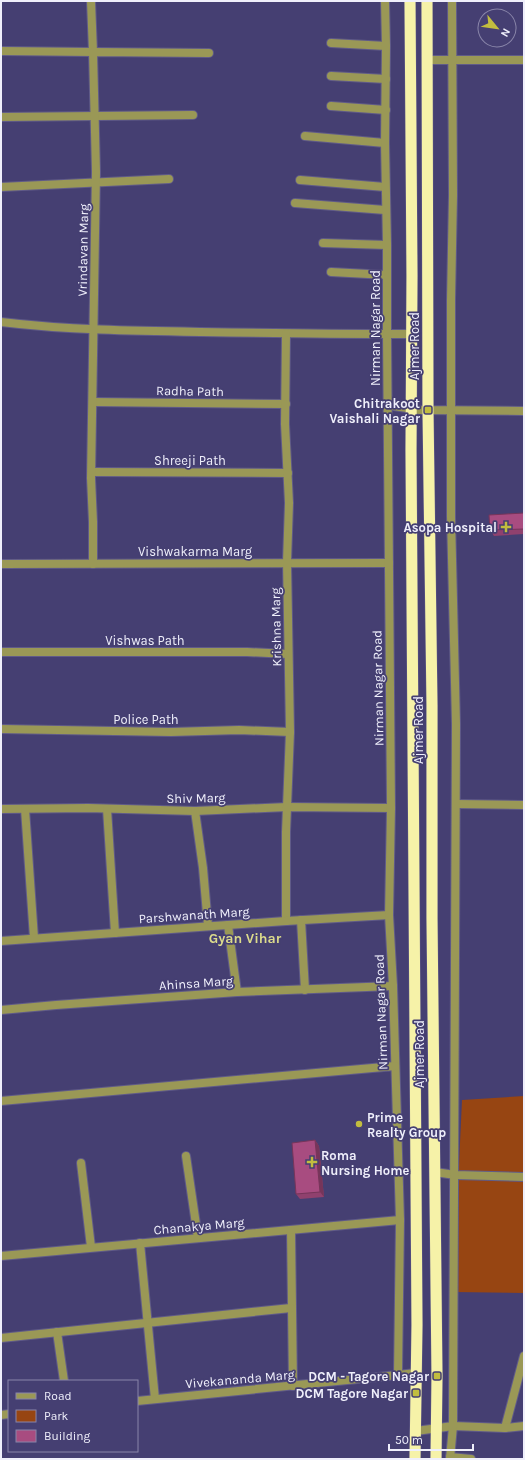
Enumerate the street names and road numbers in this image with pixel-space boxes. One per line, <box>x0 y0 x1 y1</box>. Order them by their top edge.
street label: Vrindavan Marg <box>75 203 91 297</box>
street label: Nirman Nagar Road <box>368 270 383 386</box>
street label: Ajmer Road <box>407 312 422 380</box>
street label: Radha Path <box>156 383 224 399</box>
street label: Shreeji Path <box>154 453 226 468</box>
street label: Vishwakarma Marg <box>138 544 253 559</box>
street label: Krishna Marg <box>268 587 284 667</box>
street label: Nirman Nagar Road <box>369 630 387 746</box>
street label: Vishwas Path <box>105 633 185 648</box>
street label: Ajmer Road <box>411 696 426 764</box>
street label: Police Path <box>113 712 179 727</box>
street label: Shiv Marg <box>166 790 226 806</box>
street label: Parshwanath Marg <box>138 904 251 926</box>
street label: Nirman Nagar Road <box>371 954 391 1070</box>
street label: Ahinsa Marg <box>159 973 234 993</box>
street label: Ajmer Road <box>412 1020 427 1088</box>
street label: Chanakya Marg <box>153 1214 246 1237</box>
street label: Vivekananda Marg <box>185 1367 296 1391</box>

